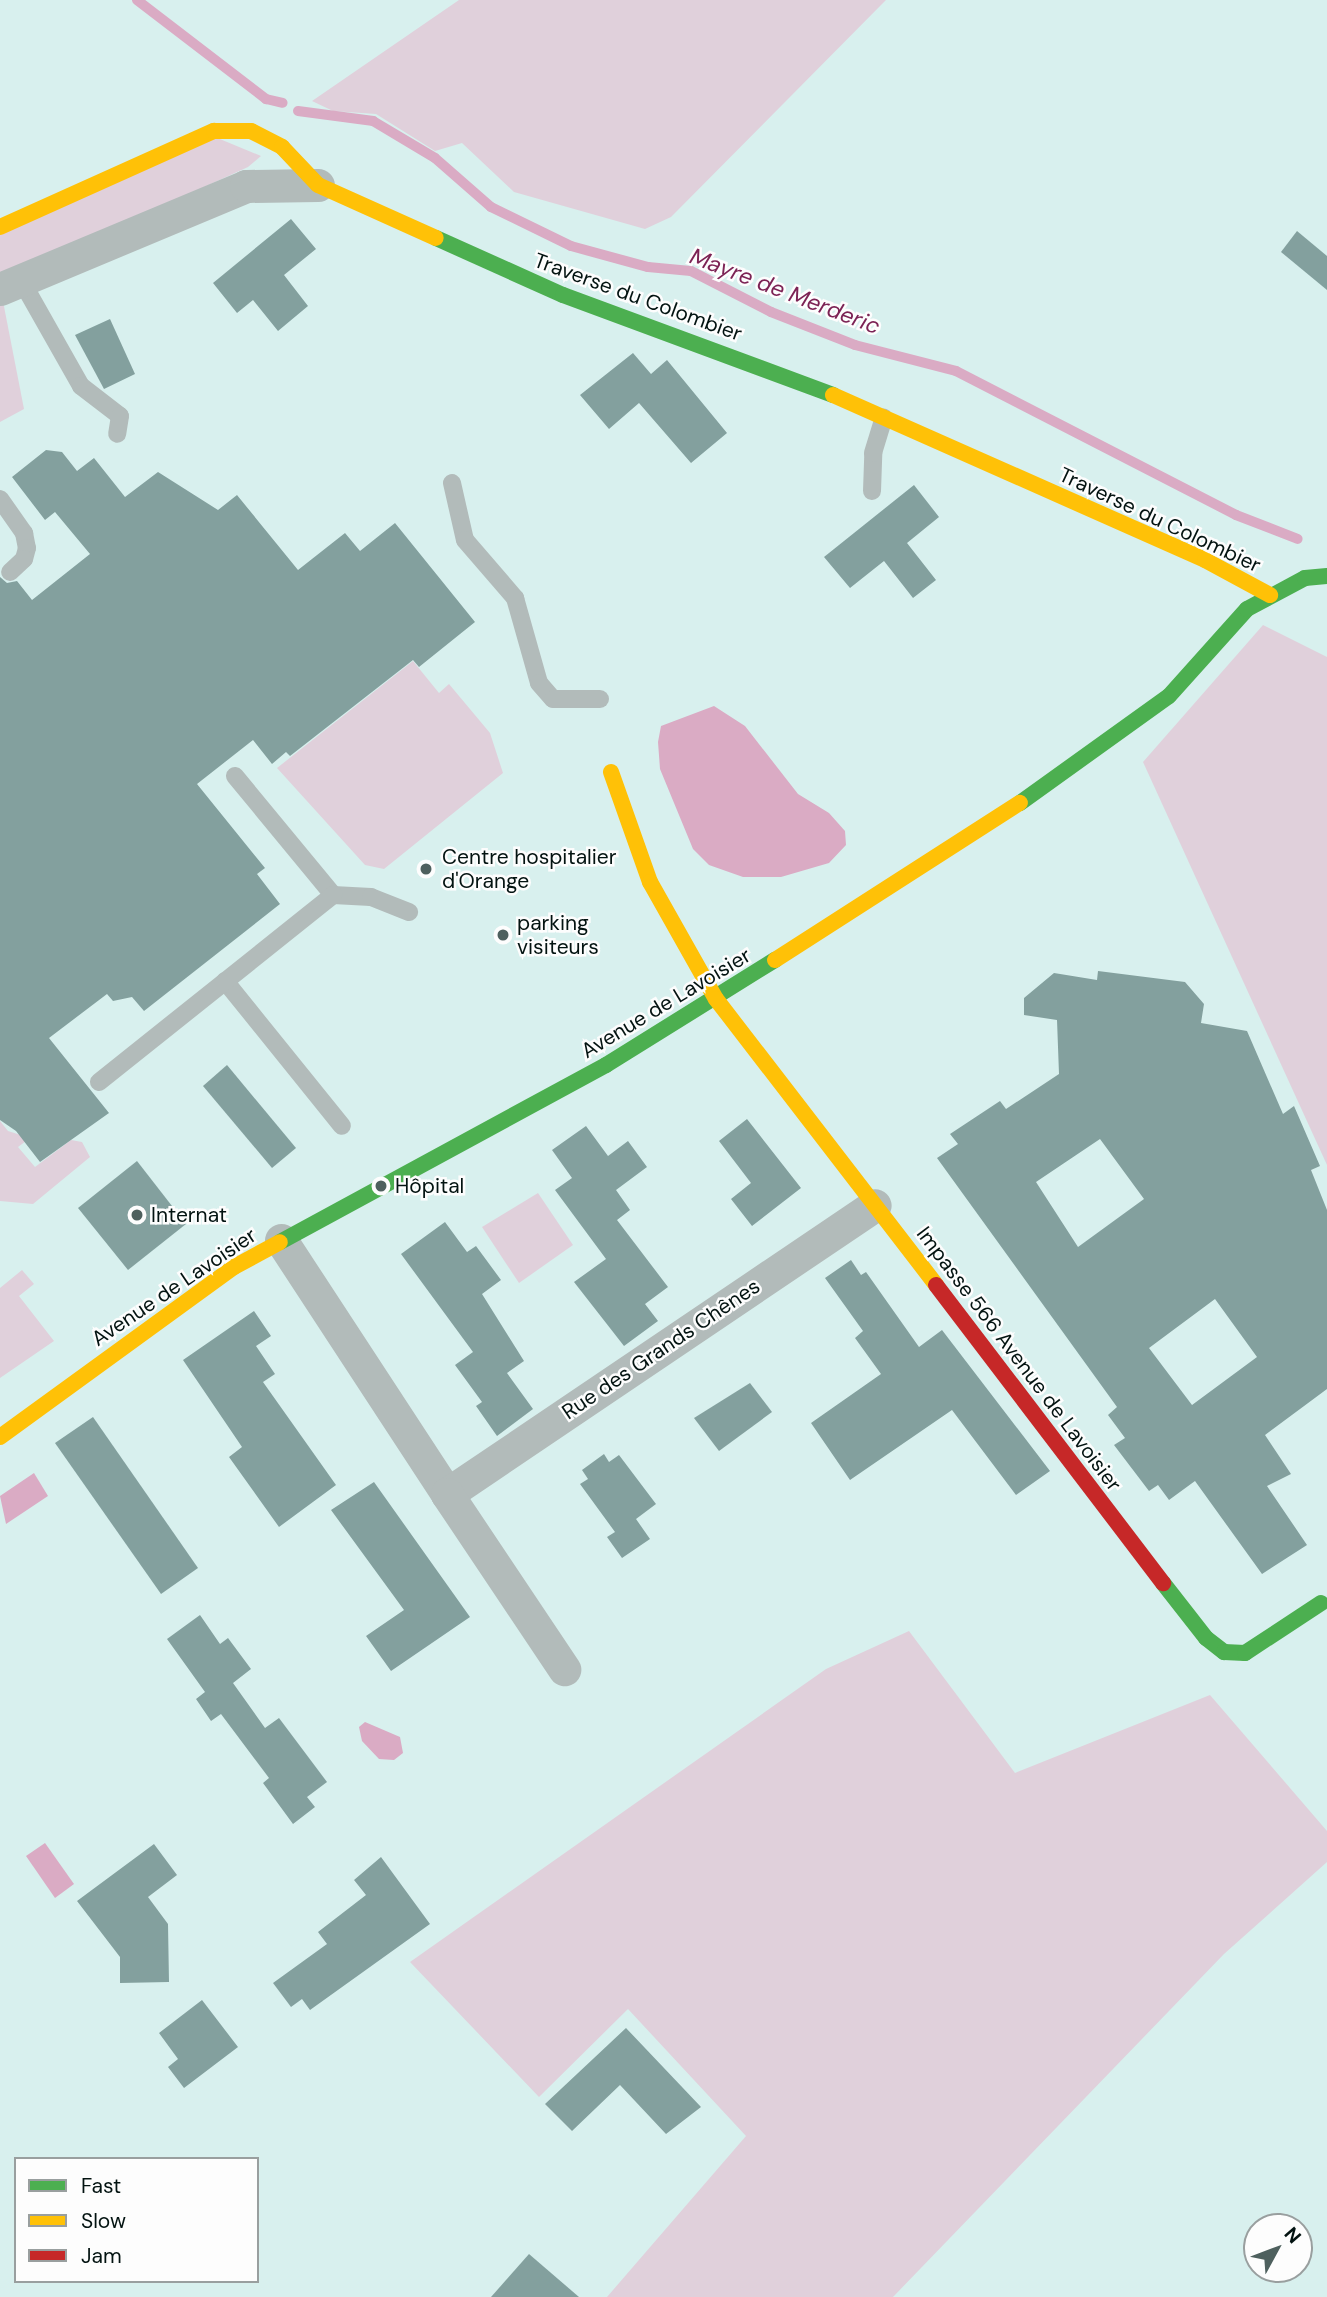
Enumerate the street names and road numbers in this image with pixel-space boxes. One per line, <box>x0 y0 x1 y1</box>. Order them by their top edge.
street label: Traverse du Colombier <box>530 248 746 346</box>
street label: Traverse du Colombier <box>1055 462 1265 578</box>
street label: Avenue de Lavoisier <box>577 942 755 1064</box>
street label: Impasse 566 Avenue de Lavoisier <box>911 1222 1127 1496</box>
street label: Avenue de Lavoisier <box>87 1223 261 1351</box>
street label: Rue des Grands Chênes <box>557 1273 765 1425</box>

